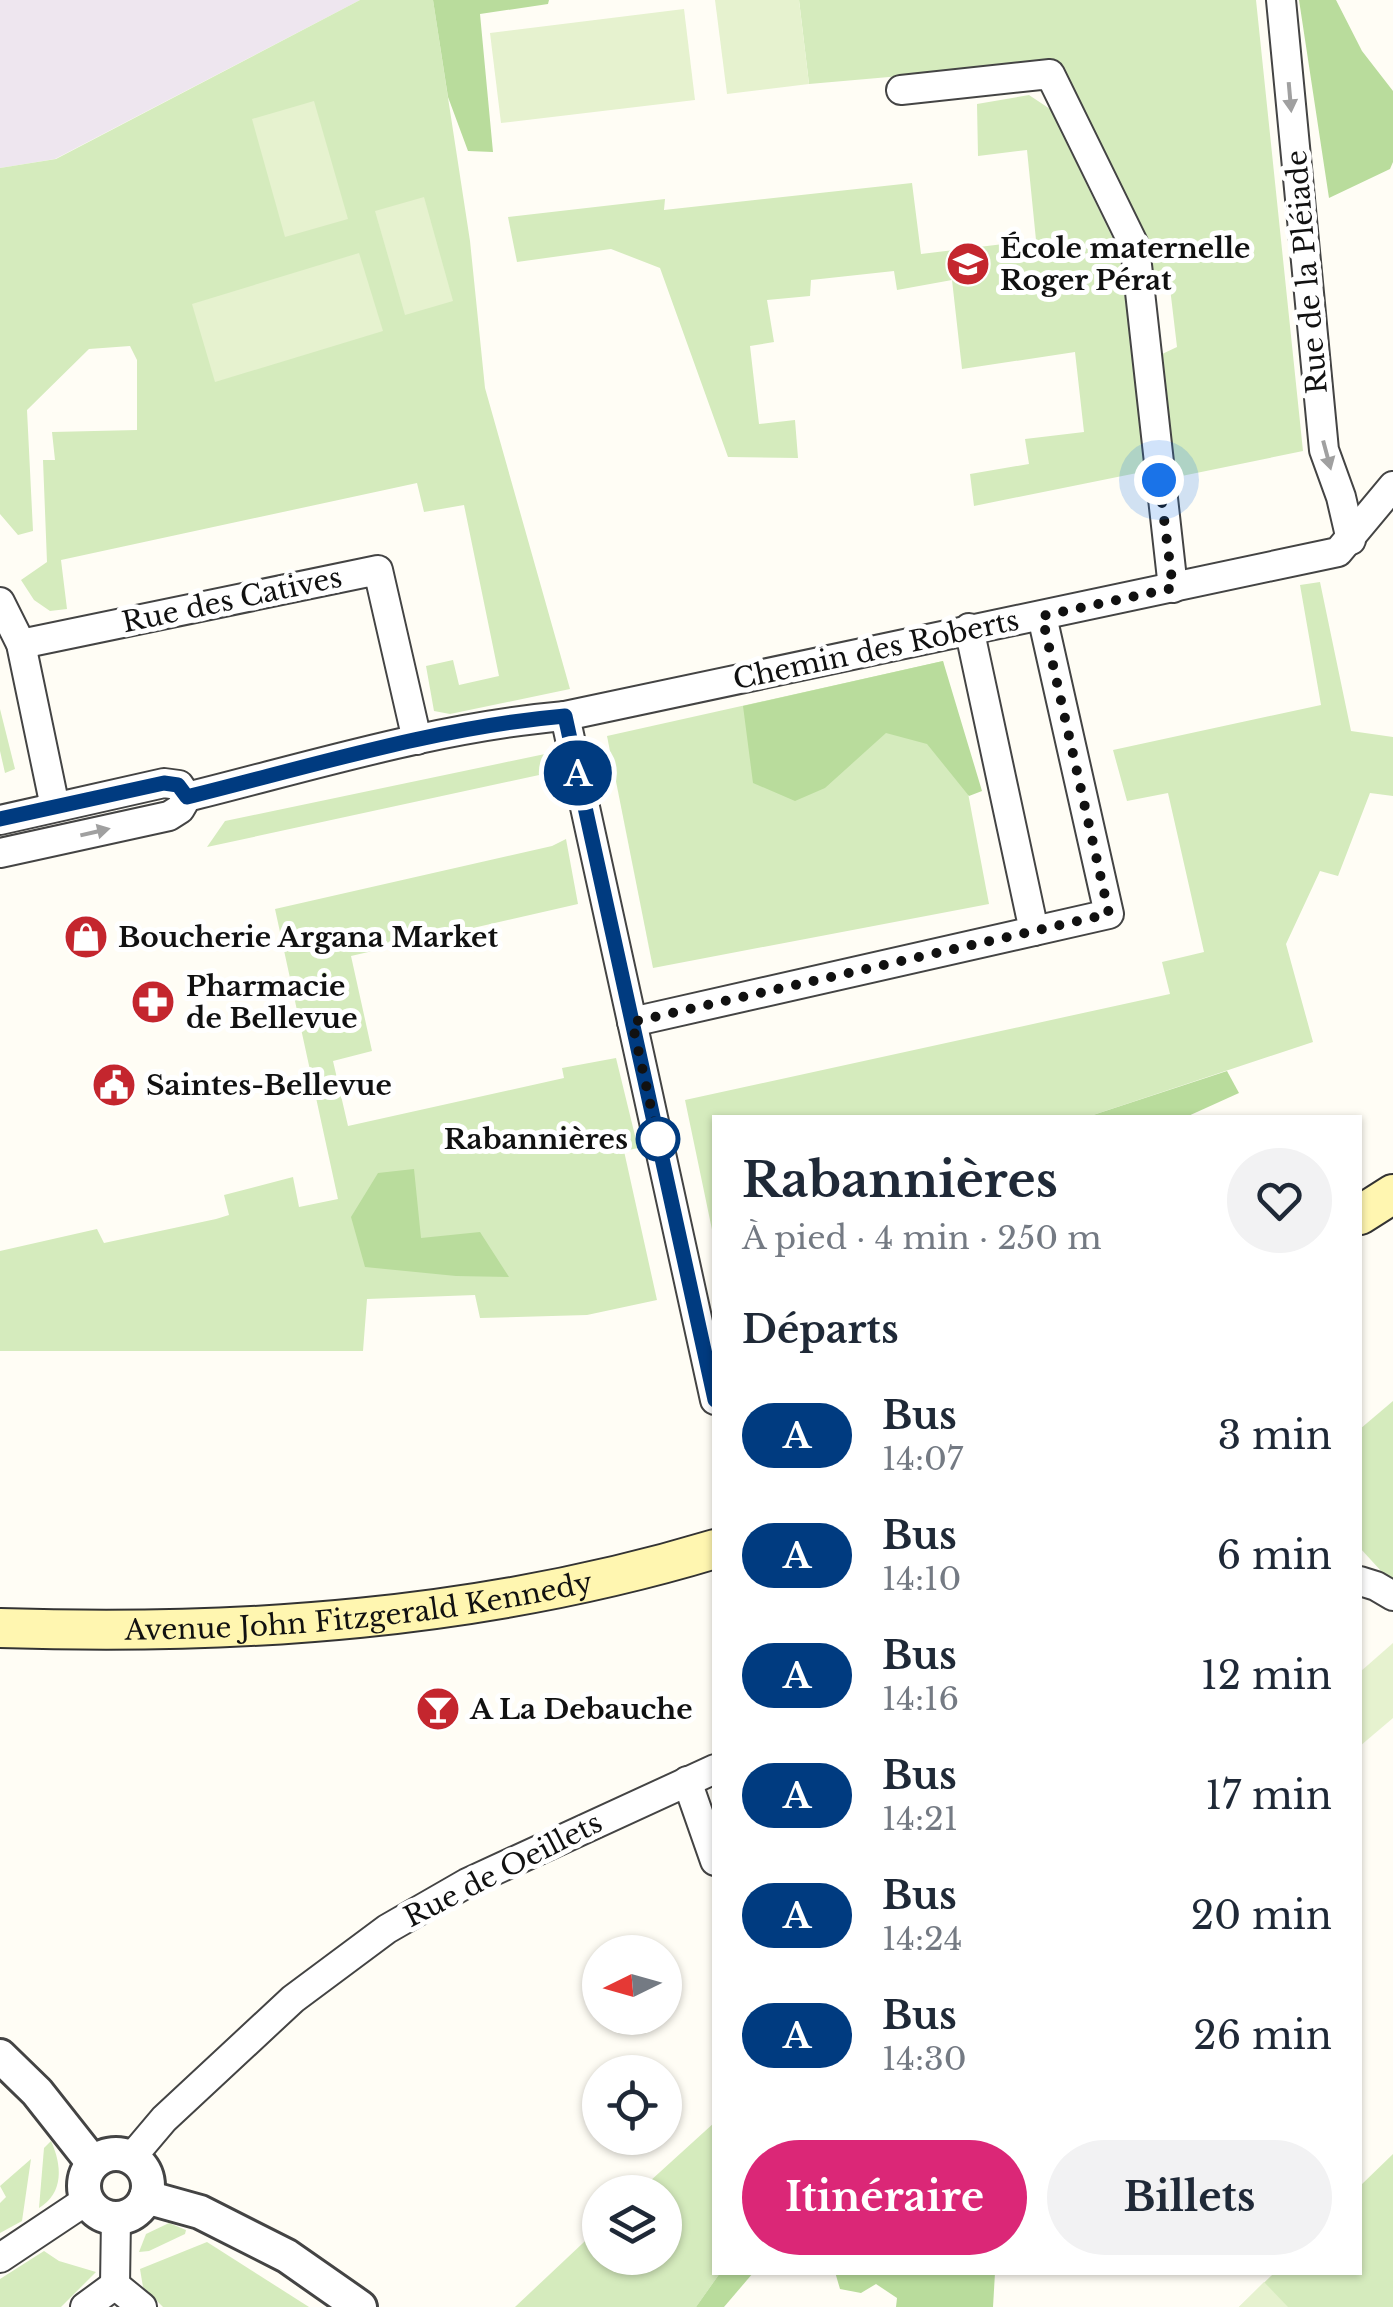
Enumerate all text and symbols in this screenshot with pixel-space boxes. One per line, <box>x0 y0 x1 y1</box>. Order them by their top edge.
one-way arrow <box>1282 82 1298 113</box>
street label: Rue de la Pléiade <box>1279 149 1335 395</box>
place label: École maternelle Roger Pérat <box>1000 231 1251 298</box>
school or university icon: École maternelle Roger Pérat <box>945 241 991 287</box>
one-way arrow <box>1320 440 1336 471</box>
your location <box>1134 455 1184 505</box>
street label: Rue des Catives <box>119 560 345 640</box>
street label: Chemin des Roberts <box>730 603 1022 697</box>
line badge: A <box>546 740 610 806</box>
text: A <box>564 752 592 795</box>
one-way arrow <box>80 824 111 839</box>
shop icon: Boucherie Argana Market <box>63 914 109 960</box>
place label: Boucherie Argana Market <box>118 920 498 955</box>
place label: Pharmacie de Bellevue <box>186 969 358 1036</box>
pharmacy icon: Pharmacie de Bellevue <box>130 979 176 1025</box>
public building icon: Saintes-Bellevue <box>91 1062 137 1108</box>
place label: Saintes-Bellevue <box>146 1068 392 1103</box>
marker: Rabannières <box>637 1118 679 1160</box>
place label: Rabannières <box>444 1122 628 1157</box>
button: heart <box>1227 1148 1332 1253</box>
text: Rabannières <box>742 1150 1058 1210</box>
text: À pied · 4 min · 250 m <box>742 1218 1102 1258</box>
text: Départs <box>742 1306 899 1353</box>
text: Bus <box>882 1392 957 1439</box>
text: 3 min <box>1218 1412 1332 1459</box>
text: A <box>783 1414 811 1457</box>
text: 14:07 <box>882 1439 963 1479</box>
text: Bus <box>882 1512 957 1559</box>
text: 6 min <box>1217 1532 1332 1579</box>
text: A <box>783 1534 811 1577</box>
text: 14:10 <box>882 1559 961 1599</box>
street label: Avenue John Fitzgerald Kennedy <box>124 1564 596 1647</box>
text: Bus <box>882 1632 957 1679</box>
text: 12 min <box>1201 1652 1332 1699</box>
text: A <box>783 1654 811 1697</box>
text: 14:16 <box>882 1679 959 1719</box>
bar icon: A La Debauche <box>415 1686 461 1732</box>
place label: A La Debauche <box>469 1692 693 1727</box>
text: Bus <box>882 1752 957 1799</box>
text: 17 min <box>1205 1772 1332 1819</box>
text: A <box>783 1774 811 1817</box>
text: 14:21 <box>882 1799 958 1839</box>
street label: Rue de Oeillets <box>398 1805 608 1935</box>
text: Bus <box>882 1872 957 1919</box>
text: 20 min <box>1191 1892 1332 1939</box>
text: A <box>783 1894 811 1937</box>
text: 14:24 <box>882 1919 963 1959</box>
north arrow <box>582 1935 682 2035</box>
map controls <box>582 1935 682 2275</box>
text: Bus <box>882 1992 957 2039</box>
text: 26 min <box>1193 2012 1332 2059</box>
text: A <box>783 2014 811 2057</box>
text: 14:30 <box>882 2039 967 2079</box>
button: locate <box>582 2055 682 2155</box>
button: Itinéraire <box>742 2140 1027 2255</box>
button: Billets <box>1047 2140 1332 2255</box>
button: layers <box>582 2175 682 2275</box>

